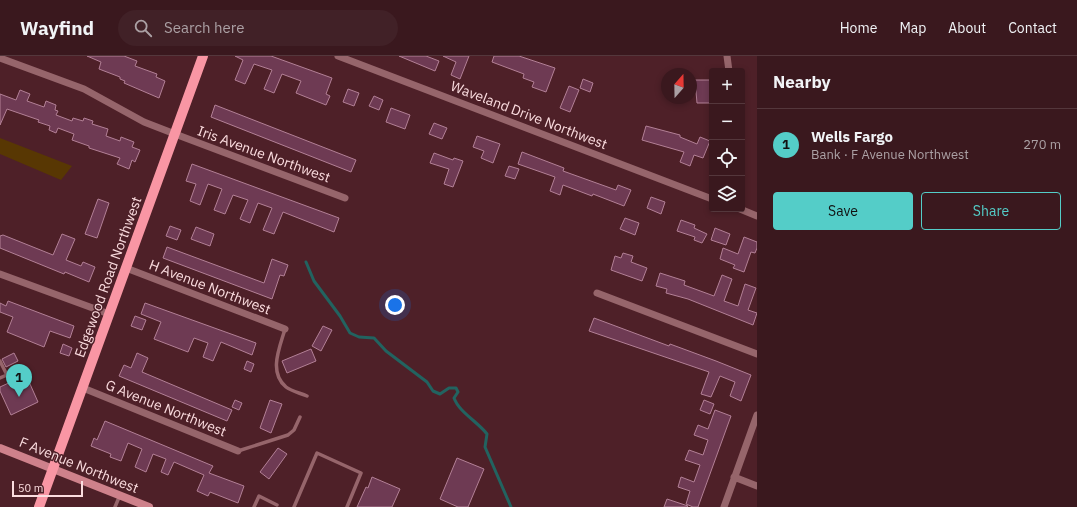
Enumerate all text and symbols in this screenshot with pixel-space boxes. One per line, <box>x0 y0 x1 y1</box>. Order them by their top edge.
search box <box>118 10 398 46</box>
text: Wayfind <box>20 16 94 40</box>
icon: search <box>132 17 154 39</box>
text: Search here <box>164 18 244 37</box>
text: Home <box>840 19 877 37</box>
text: Map <box>899 19 926 37</box>
text: About <box>948 19 986 37</box>
text: Contact <box>1008 19 1057 37</box>
north arrow <box>661 68 697 104</box>
map controls <box>709 68 745 212</box>
button: + <box>709 68 745 104</box>
text: Nearby <box>773 71 831 93</box>
street label: Waveland Drive Northwest <box>448 77 610 153</box>
button: − <box>709 104 745 140</box>
street label: Iris Avenue Northwest <box>195 122 333 186</box>
text: Wells Fargo <box>811 127 893 146</box>
text: 1 <box>782 136 790 153</box>
text: 270 m <box>1023 136 1061 153</box>
button: locate <box>709 140 745 176</box>
text: Bank · F Avenue Northwest <box>811 146 969 163</box>
button: layers <box>709 176 745 212</box>
button: Save <box>773 192 913 230</box>
button: Share <box>921 192 1061 230</box>
street label: Edgewood Road Northwest <box>70 194 146 360</box>
street label: H Avenue Northwest <box>147 255 274 319</box>
your location <box>385 295 405 315</box>
pin: 1 <box>6 364 32 397</box>
street label: G Avenue Northwest <box>103 376 229 441</box>
street label: F Avenue Northwest <box>17 433 141 497</box>
scale bar <box>12 479 83 498</box>
text: 50 m <box>18 481 43 495</box>

